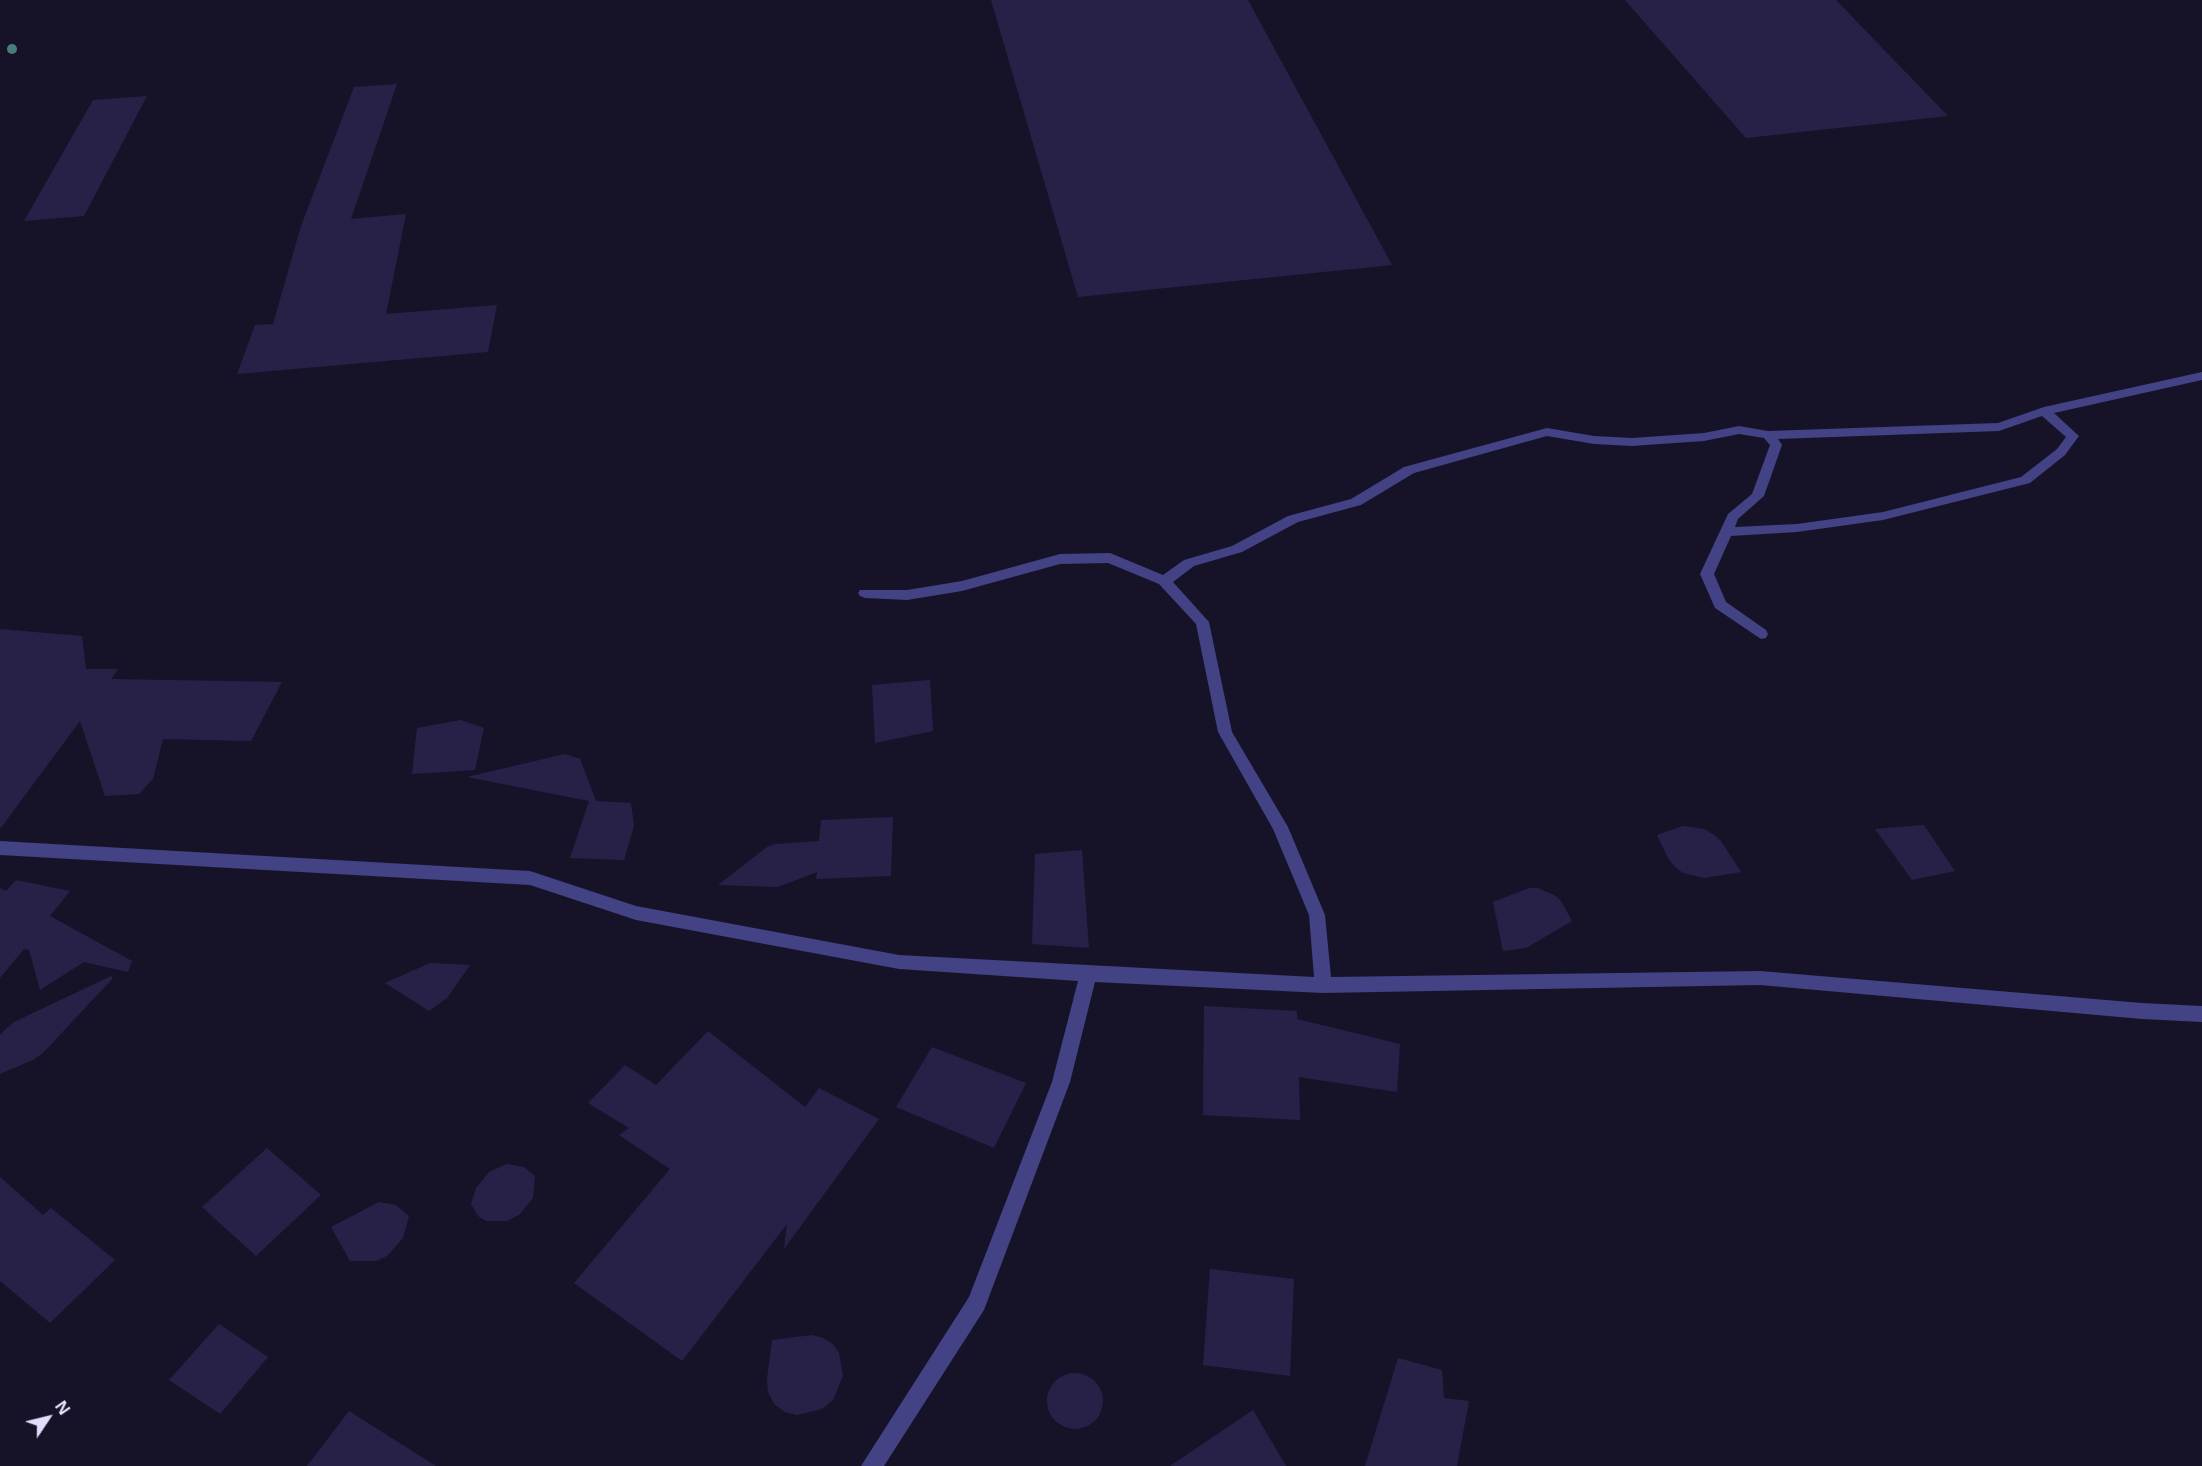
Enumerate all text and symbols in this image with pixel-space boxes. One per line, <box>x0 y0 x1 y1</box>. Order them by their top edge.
north arrow <box>18 1388 78 1448</box>
text: N <box>50 1396 75 1419</box>

